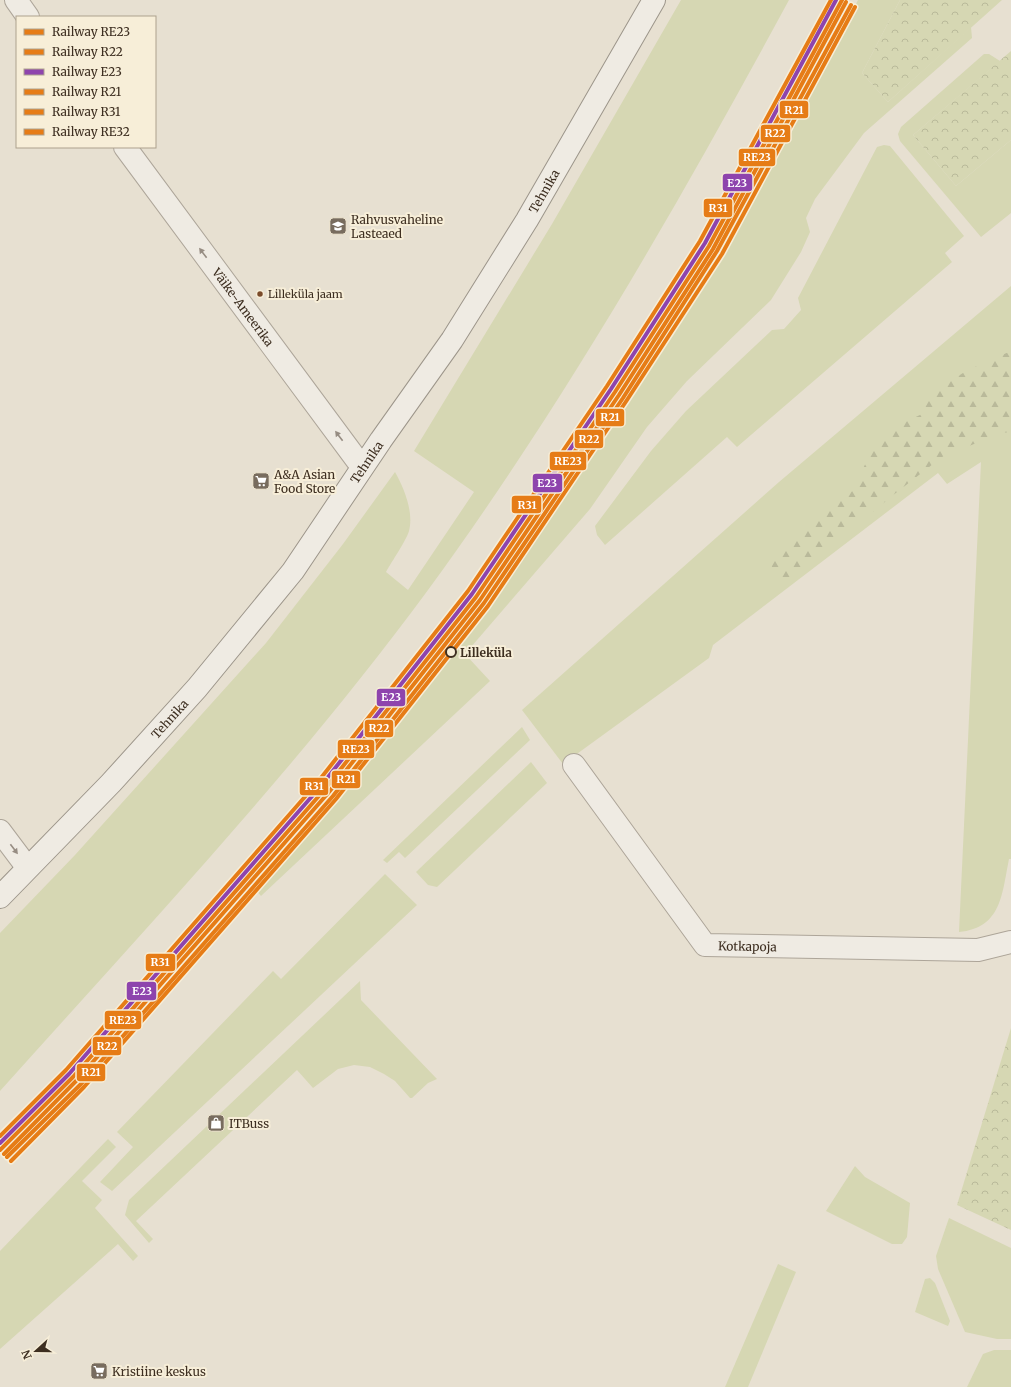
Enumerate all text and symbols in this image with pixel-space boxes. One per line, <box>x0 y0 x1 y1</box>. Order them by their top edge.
legend <box>16 16 156 148</box>
text: Railway RE23 <box>52 24 130 39</box>
text: Railway R22 <box>52 44 123 59</box>
text: Railway E23 <box>52 64 122 79</box>
text: Railway R21 <box>52 84 122 99</box>
line badge: R21 <box>779 100 809 119</box>
text: R21 <box>784 103 804 117</box>
text: Railway R31 <box>52 104 121 119</box>
text: Railway RE32 <box>52 124 130 139</box>
line badge: R22 <box>760 124 791 143</box>
text: R22 <box>765 126 786 140</box>
line badge: RE23 <box>738 148 776 167</box>
text: RE23 <box>743 150 771 164</box>
street label: Tehnika <box>525 166 562 216</box>
line badge: E23 <box>722 173 753 192</box>
text: E23 <box>727 176 747 190</box>
line badge: R31 <box>703 198 733 218</box>
text: R31 <box>709 201 727 215</box>
place label: Rahvusvaheline Lasteaed <box>351 212 443 241</box>
school or university icon: Rahvusvaheline Lasteaed <box>328 216 348 236</box>
one-way arrow <box>199 247 207 258</box>
street label: Väike-Ameerika <box>209 264 278 349</box>
place label: Lilleküla jaam <box>268 287 343 301</box>
marker: Lilleküla jaam <box>255 289 265 299</box>
line badge: R21 <box>595 408 625 427</box>
text: R21 <box>600 410 620 424</box>
line badge: R22 <box>574 429 604 449</box>
one-way arrow <box>335 431 343 441</box>
text: R22 <box>579 432 600 446</box>
street label: Tehnika <box>347 437 386 486</box>
line badge: RE23 <box>549 451 587 471</box>
text: RE23 <box>554 454 582 468</box>
place label: A&A Asian Food Store <box>273 467 335 496</box>
supermarket icon: A&A Asian Food Store <box>251 471 271 491</box>
line badge: E23 <box>532 473 563 493</box>
text: E23 <box>537 476 557 490</box>
line badge: R31 <box>511 495 542 514</box>
text: R31 <box>518 498 536 512</box>
place label: Lilleküla <box>460 645 512 660</box>
marker: Lilleküla <box>445 646 457 658</box>
line badge: E23 <box>376 688 406 707</box>
text: E23 <box>381 690 401 704</box>
street label: Tehnika <box>148 695 191 741</box>
line badge: R22 <box>364 719 394 738</box>
text: R22 <box>369 721 390 735</box>
line badge: RE23 <box>337 739 375 759</box>
text: RE23 <box>342 742 370 756</box>
line badge: R21 <box>331 770 361 789</box>
text: R21 <box>336 772 356 786</box>
line badge: R31 <box>299 777 329 796</box>
text: R31 <box>305 779 323 793</box>
one-way arrow <box>9 844 17 854</box>
street label: Kotkapoja <box>718 938 777 954</box>
line badge: R31 <box>145 953 176 972</box>
text: R31 <box>151 955 169 969</box>
line badge: E23 <box>126 981 157 1001</box>
text: E23 <box>132 984 152 998</box>
line badge: RE23 <box>104 1010 142 1030</box>
text: RE23 <box>109 1013 137 1027</box>
line badge: R22 <box>92 1036 122 1056</box>
text: R22 <box>97 1039 118 1053</box>
line badge: R21 <box>76 1063 106 1082</box>
text: R21 <box>81 1065 101 1079</box>
shop icon: ITBuss <box>206 1113 226 1133</box>
place label: ITBuss <box>229 1116 269 1131</box>
north arrow <box>16 1331 56 1371</box>
text: N <box>18 1348 35 1361</box>
supermarket icon: Kristiine keskus <box>89 1361 109 1381</box>
place label: Kristiine keskus <box>112 1364 206 1379</box>

